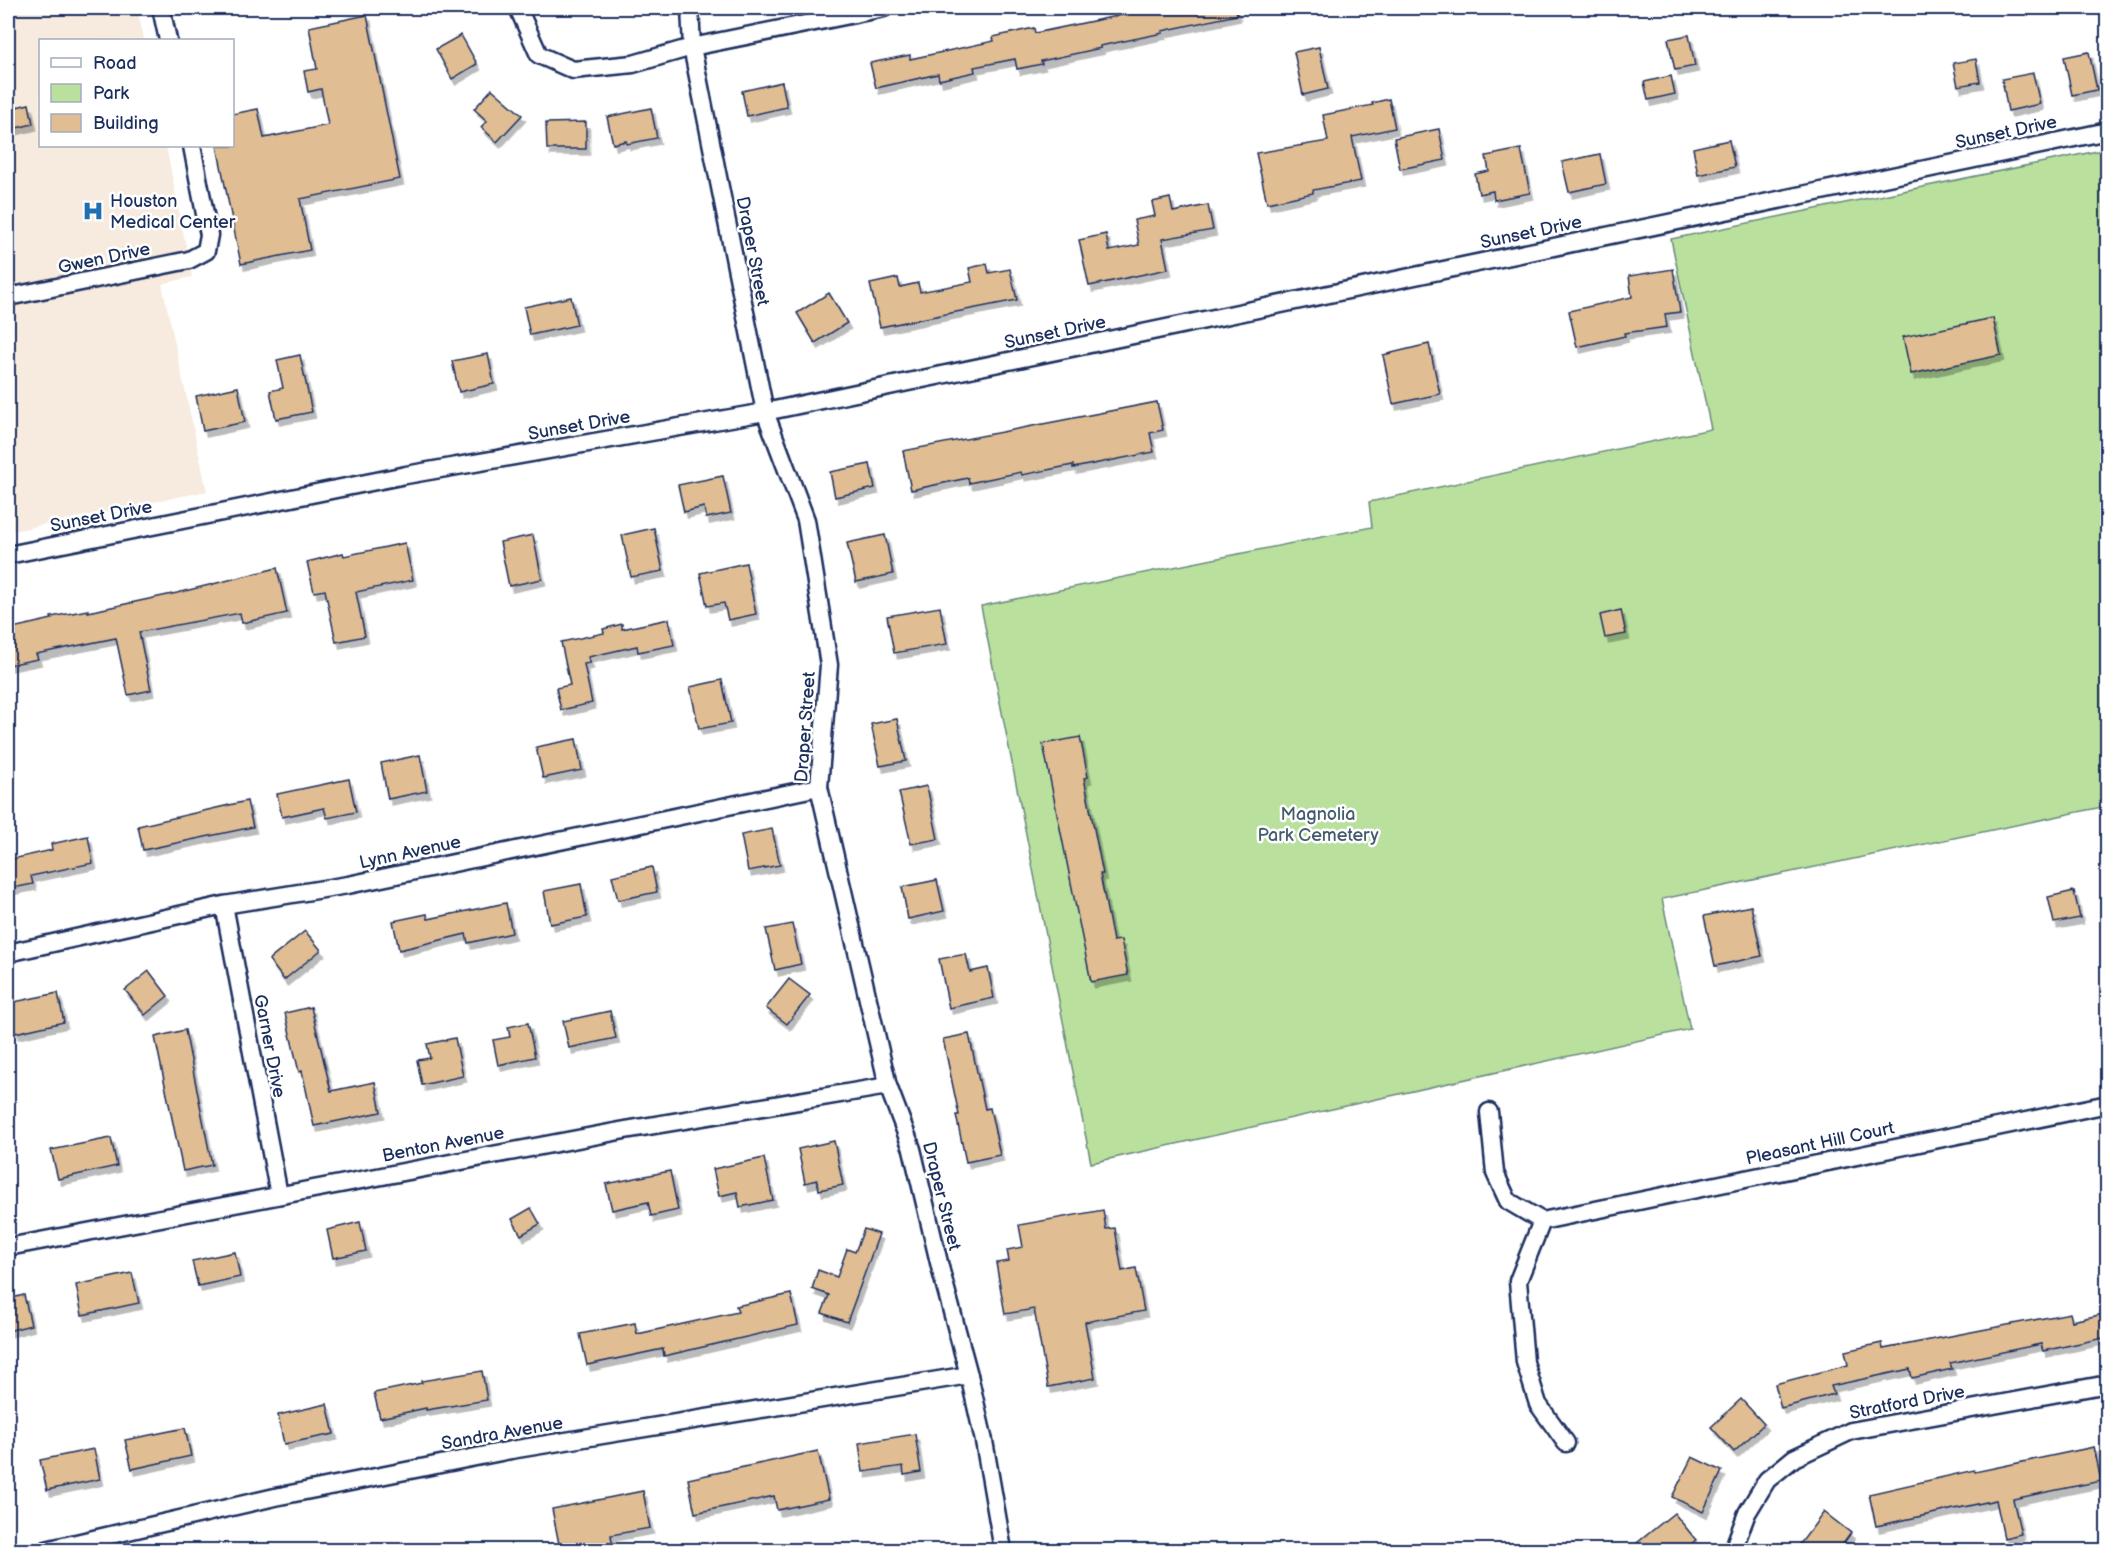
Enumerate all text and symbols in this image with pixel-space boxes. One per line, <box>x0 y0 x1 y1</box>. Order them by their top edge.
legend <box>39 39 234 147</box>
text: Road <box>93 53 137 74</box>
text: Park <box>93 83 129 104</box>
street label: Sunset Drive <box>1953 111 2059 154</box>
text: Building <box>93 113 159 134</box>
place label: Houston Medical Center <box>110 191 236 233</box>
street label: Draper Street <box>732 195 773 308</box>
hospital icon: Houston Medical Center <box>81 199 105 223</box>
street label: Sunset Drive <box>1478 211 1584 254</box>
street label: Gwen Drive <box>56 238 152 278</box>
street label: Sunset Drive <box>1002 311 1108 354</box>
street label: Sunset Drive <box>526 406 632 445</box>
street label: Sunset Drive <box>48 496 154 537</box>
street label: Draper Street <box>791 670 820 783</box>
park label: Magnolia Park Cemetery <box>1257 804 1379 846</box>
street label: Lynn Avenue <box>357 831 463 874</box>
street label: Garner Drive <box>249 993 290 1100</box>
street label: Pleasant Hill Court <box>1744 1117 1897 1169</box>
street label: Benton Avenue <box>380 1122 506 1167</box>
street label: Draper Street <box>918 1140 965 1253</box>
street label: Stratford Drive <box>1848 1381 1967 1424</box>
street label: Sandra Avenue <box>440 1412 565 1455</box>

